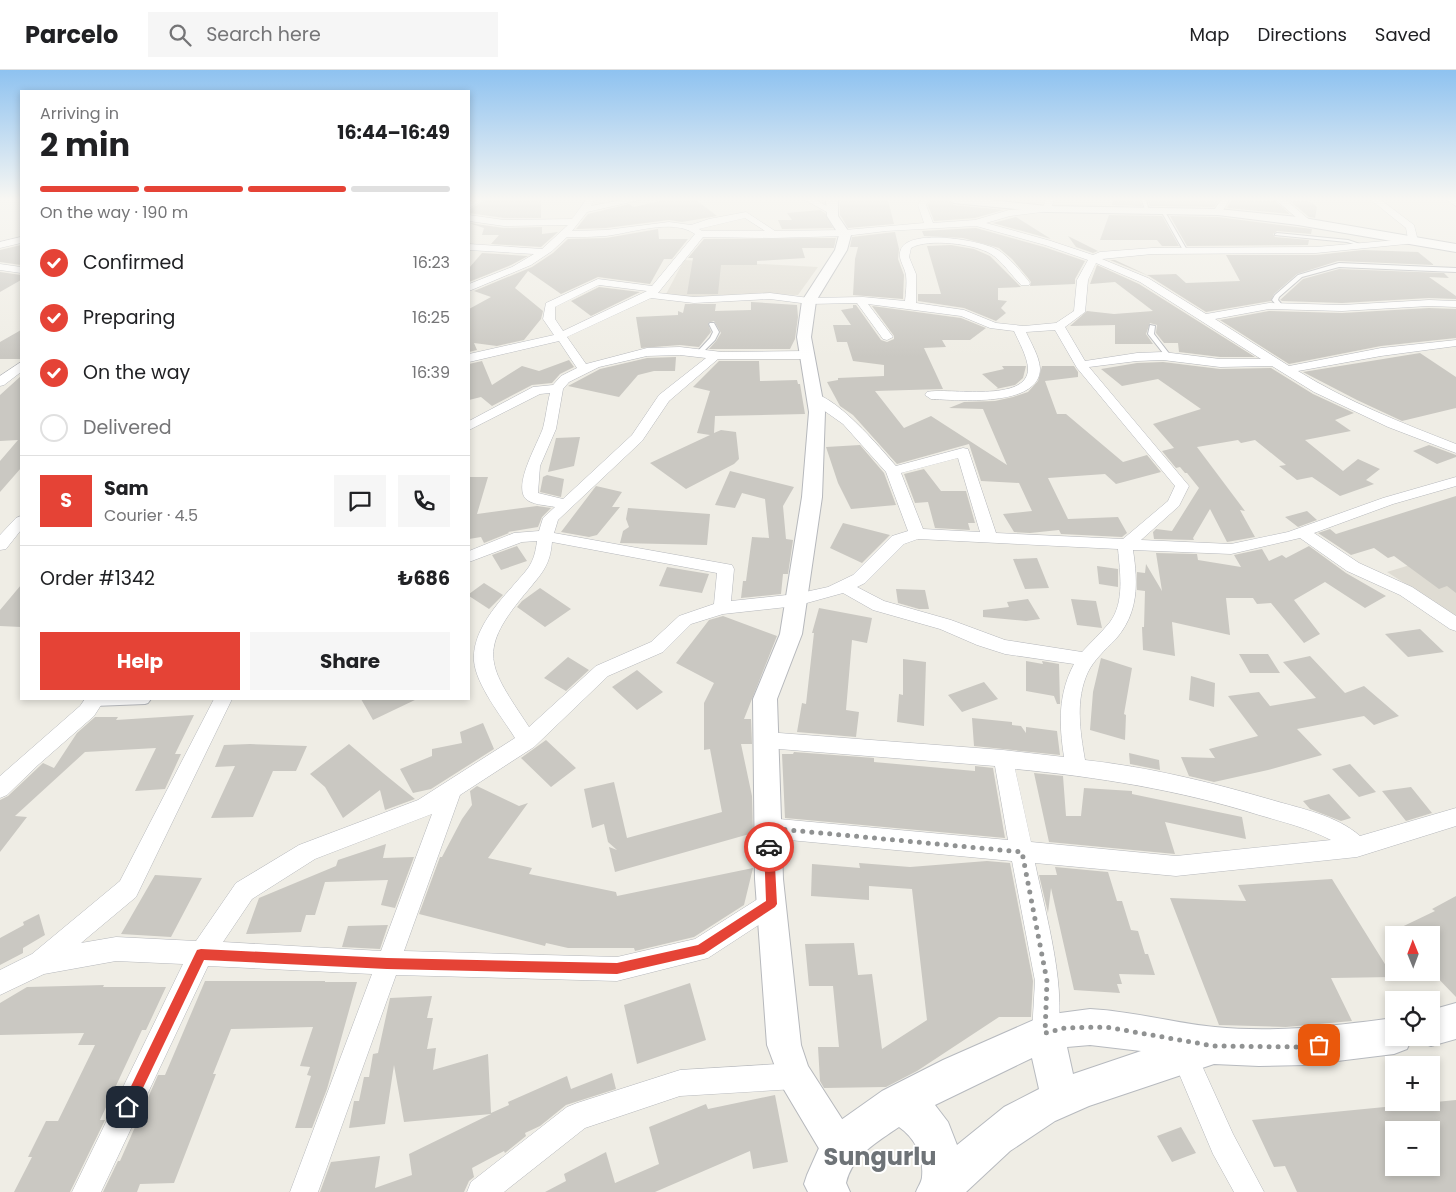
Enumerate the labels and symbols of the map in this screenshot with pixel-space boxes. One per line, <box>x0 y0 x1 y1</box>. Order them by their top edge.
courier <box>744 822 794 872</box>
north arrow <box>1385 926 1440 981</box>
pin <box>1298 1024 1340 1066</box>
pin <box>106 1086 148 1128</box>
district label: Sungurlu <box>823 1140 937 1173</box>

